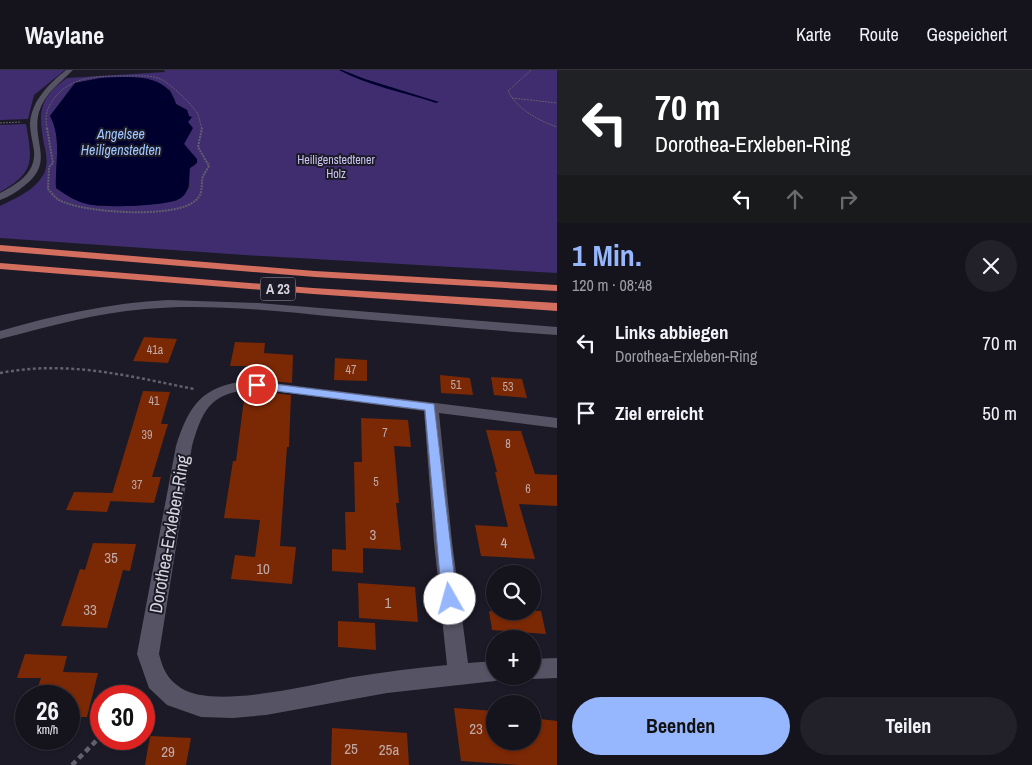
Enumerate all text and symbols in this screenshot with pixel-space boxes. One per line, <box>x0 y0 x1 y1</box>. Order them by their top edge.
text: Waylane <box>25 19 104 51</box>
text: Karte <box>796 22 831 47</box>
text: Route <box>859 22 899 47</box>
text: Gespeichert <box>927 22 1007 47</box>
text: 70 m <box>655 84 720 131</box>
icon: left <box>572 90 637 155</box>
water label: Angelsee Heiligenstedten <box>81 125 161 159</box>
text: Dorothea-Erxleben-Ring <box>655 129 851 159</box>
park label: Heiligenstedtener Holz <box>297 152 376 182</box>
icon: left <box>728 185 756 213</box>
icon: ahead <box>781 185 809 213</box>
icon: right <box>834 185 862 213</box>
text: 1 Min. <box>572 235 642 275</box>
button: close <box>965 240 1017 292</box>
text: 120 m · 08:48 <box>572 274 652 296</box>
road number: A 23 <box>260 278 296 300</box>
text: Links abbiegen <box>615 319 728 345</box>
icon: left <box>572 329 600 357</box>
text: 70 m <box>982 330 1017 356</box>
house number: 41a <box>147 342 164 358</box>
text: Dorothea-Erxleben-Ring <box>615 345 757 367</box>
house number: 47 <box>346 362 357 378</box>
pin <box>236 364 278 406</box>
icon: arrive <box>243 371 271 399</box>
house number: 51 <box>451 377 462 393</box>
house number: 53 <box>503 379 513 395</box>
house number: 41 <box>149 393 160 409</box>
icon: arrive <box>572 399 600 427</box>
text: Ziel erreicht <box>615 400 703 426</box>
text: 50 m <box>982 400 1017 426</box>
house number: 7 <box>382 425 388 441</box>
house number: 39 <box>142 427 152 443</box>
house number: 8 <box>505 436 511 452</box>
street label: Dorothea-Erxleben-Ring <box>143 452 195 615</box>
house number: 5 <box>373 474 379 490</box>
house number: 37 <box>132 477 143 493</box>
house number: 6 <box>525 481 531 497</box>
house number: 3 <box>370 524 377 545</box>
house number: 4 <box>501 532 508 553</box>
house number: 35 <box>104 547 118 568</box>
house number: 10 <box>256 558 270 579</box>
map controls <box>486 565 541 750</box>
button: search <box>486 565 541 620</box>
position arrow <box>423 572 475 624</box>
house number: 1 <box>385 592 392 613</box>
house number: 33 <box>83 599 97 620</box>
button: + <box>486 630 541 685</box>
speed limit sign: 30 <box>90 685 155 750</box>
text: 26 <box>36 694 59 728</box>
button: − <box>486 695 541 750</box>
button: Beenden <box>572 697 790 755</box>
button: Teilen <box>800 697 1017 755</box>
house number: 23 <box>469 718 483 739</box>
text: km/h <box>37 722 58 738</box>
house number: 25 <box>344 738 358 759</box>
house number: 25a <box>379 739 399 760</box>
house number: 29 <box>161 741 175 762</box>

